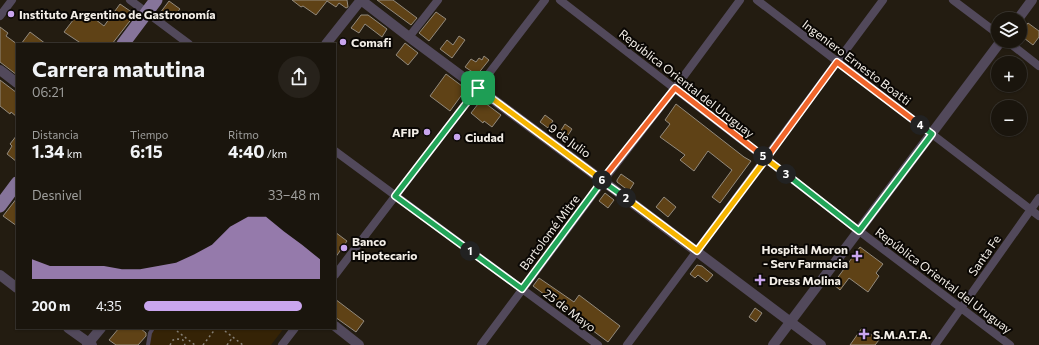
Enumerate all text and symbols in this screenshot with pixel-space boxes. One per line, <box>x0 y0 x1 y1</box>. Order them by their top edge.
place label: Instituto Argentino de Gastronomía <box>19 7 216 21</box>
marker: Instituto Argentino de Gastronomía <box>6 9 16 19</box>
map controls <box>991 12 1027 136</box>
button: layers <box>991 12 1027 48</box>
street label: Ingeniero Ernesto Boatti <box>800 17 914 107</box>
street label: República Oriental del Uruguay <box>617 26 757 140</box>
place label: Comafi <box>351 35 391 49</box>
marker: Comafi <box>338 37 348 47</box>
text: Carrera matutina <box>32 55 205 82</box>
button: share <box>278 56 320 98</box>
button: + <box>991 56 1027 92</box>
pin <box>461 71 495 105</box>
icon: arrive <box>467 77 489 99</box>
text: 06:21 <box>32 84 64 100</box>
button: − <box>991 100 1027 136</box>
pin: 4 <box>910 115 930 135</box>
text: 4 <box>917 118 923 131</box>
street label: 9 de Julio <box>546 120 594 161</box>
place label: AFIP <box>392 125 419 139</box>
marker: AFIP <box>422 127 432 137</box>
text: Distancia <box>32 128 79 141</box>
text: Tiempo <box>130 128 168 141</box>
text: Ritmo <box>228 128 259 141</box>
place label: Ciudad <box>465 130 504 144</box>
marker: Ciudad <box>452 132 462 142</box>
text: 1.34 <box>32 141 65 162</box>
text: 6:15 <box>130 141 163 162</box>
text: 4:40 <box>228 141 265 162</box>
pin: 5 <box>753 146 773 166</box>
text: km <box>65 147 82 160</box>
text: /km <box>265 147 287 160</box>
text: 5 <box>760 149 766 162</box>
pin: 3 <box>776 164 796 184</box>
text: 3 <box>783 167 789 180</box>
pin: 6 <box>592 170 612 190</box>
text: 6 <box>599 173 605 186</box>
text: Desnivel <box>32 187 82 203</box>
text: 33–48 m <box>268 187 320 203</box>
pin: 2 <box>616 188 636 208</box>
text: 2 <box>623 191 629 204</box>
street label: Bartolomé Mitre <box>516 192 582 272</box>
street label: República Oriental del Uruguay <box>873 224 1015 336</box>
street label: Santa Fe <box>965 232 1003 278</box>
place label: Banco Hipotecario <box>352 234 418 262</box>
pin: 1 <box>460 241 480 261</box>
place label: Hospital Moron - Serv Farmacia <box>761 242 848 270</box>
marker: Banco Hipotecario <box>339 243 349 253</box>
text: 1 <box>468 244 472 257</box>
marker: Hospital Moron - Serv Farmacia <box>851 250 863 262</box>
place label: Dress Molina <box>769 273 841 287</box>
marker: Dress Molina <box>754 274 766 286</box>
street label: 25 de Mayo <box>541 286 599 334</box>
text: 200 m <box>32 298 70 314</box>
text: 4:35 <box>96 298 122 314</box>
place label: S.M.A.T.A. <box>873 327 931 341</box>
marker: S.M.A.T.A. <box>858 328 870 340</box>

